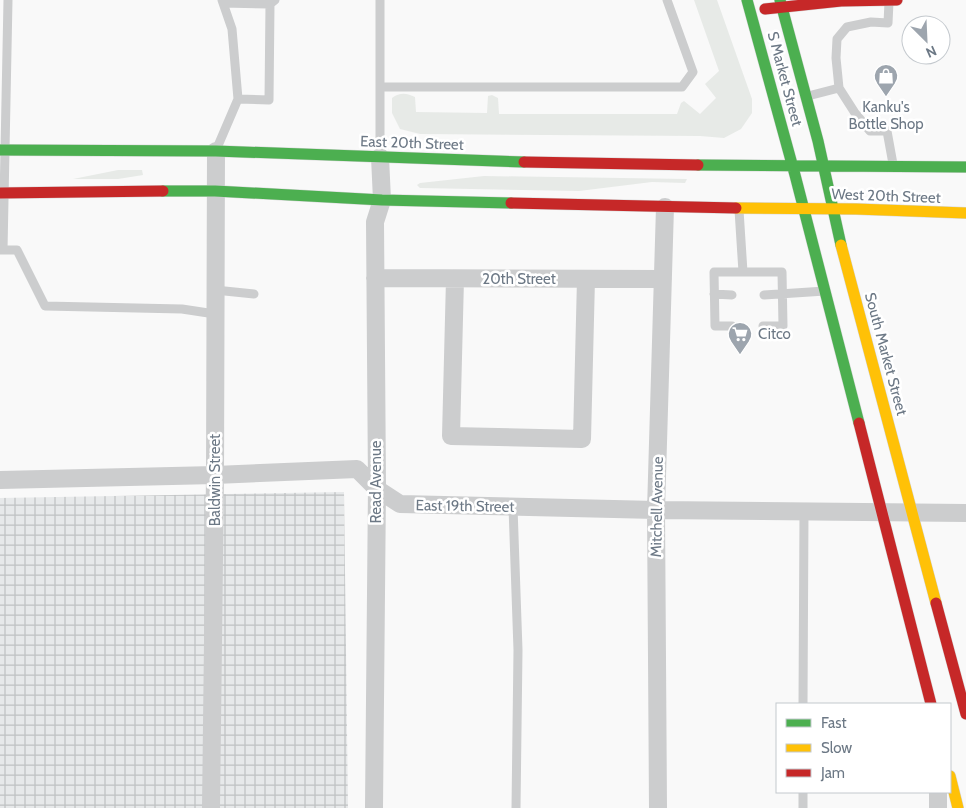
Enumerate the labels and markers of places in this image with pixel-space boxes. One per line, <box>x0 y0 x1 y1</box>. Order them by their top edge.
shop icon: Kanku's Bottle Shop <box>873 63 899 97</box>
place label: Kanku's Bottle Shop <box>848 98 924 133</box>
supermarket icon: Citco <box>727 321 753 355</box>
place label: Citco <box>758 325 791 343</box>

